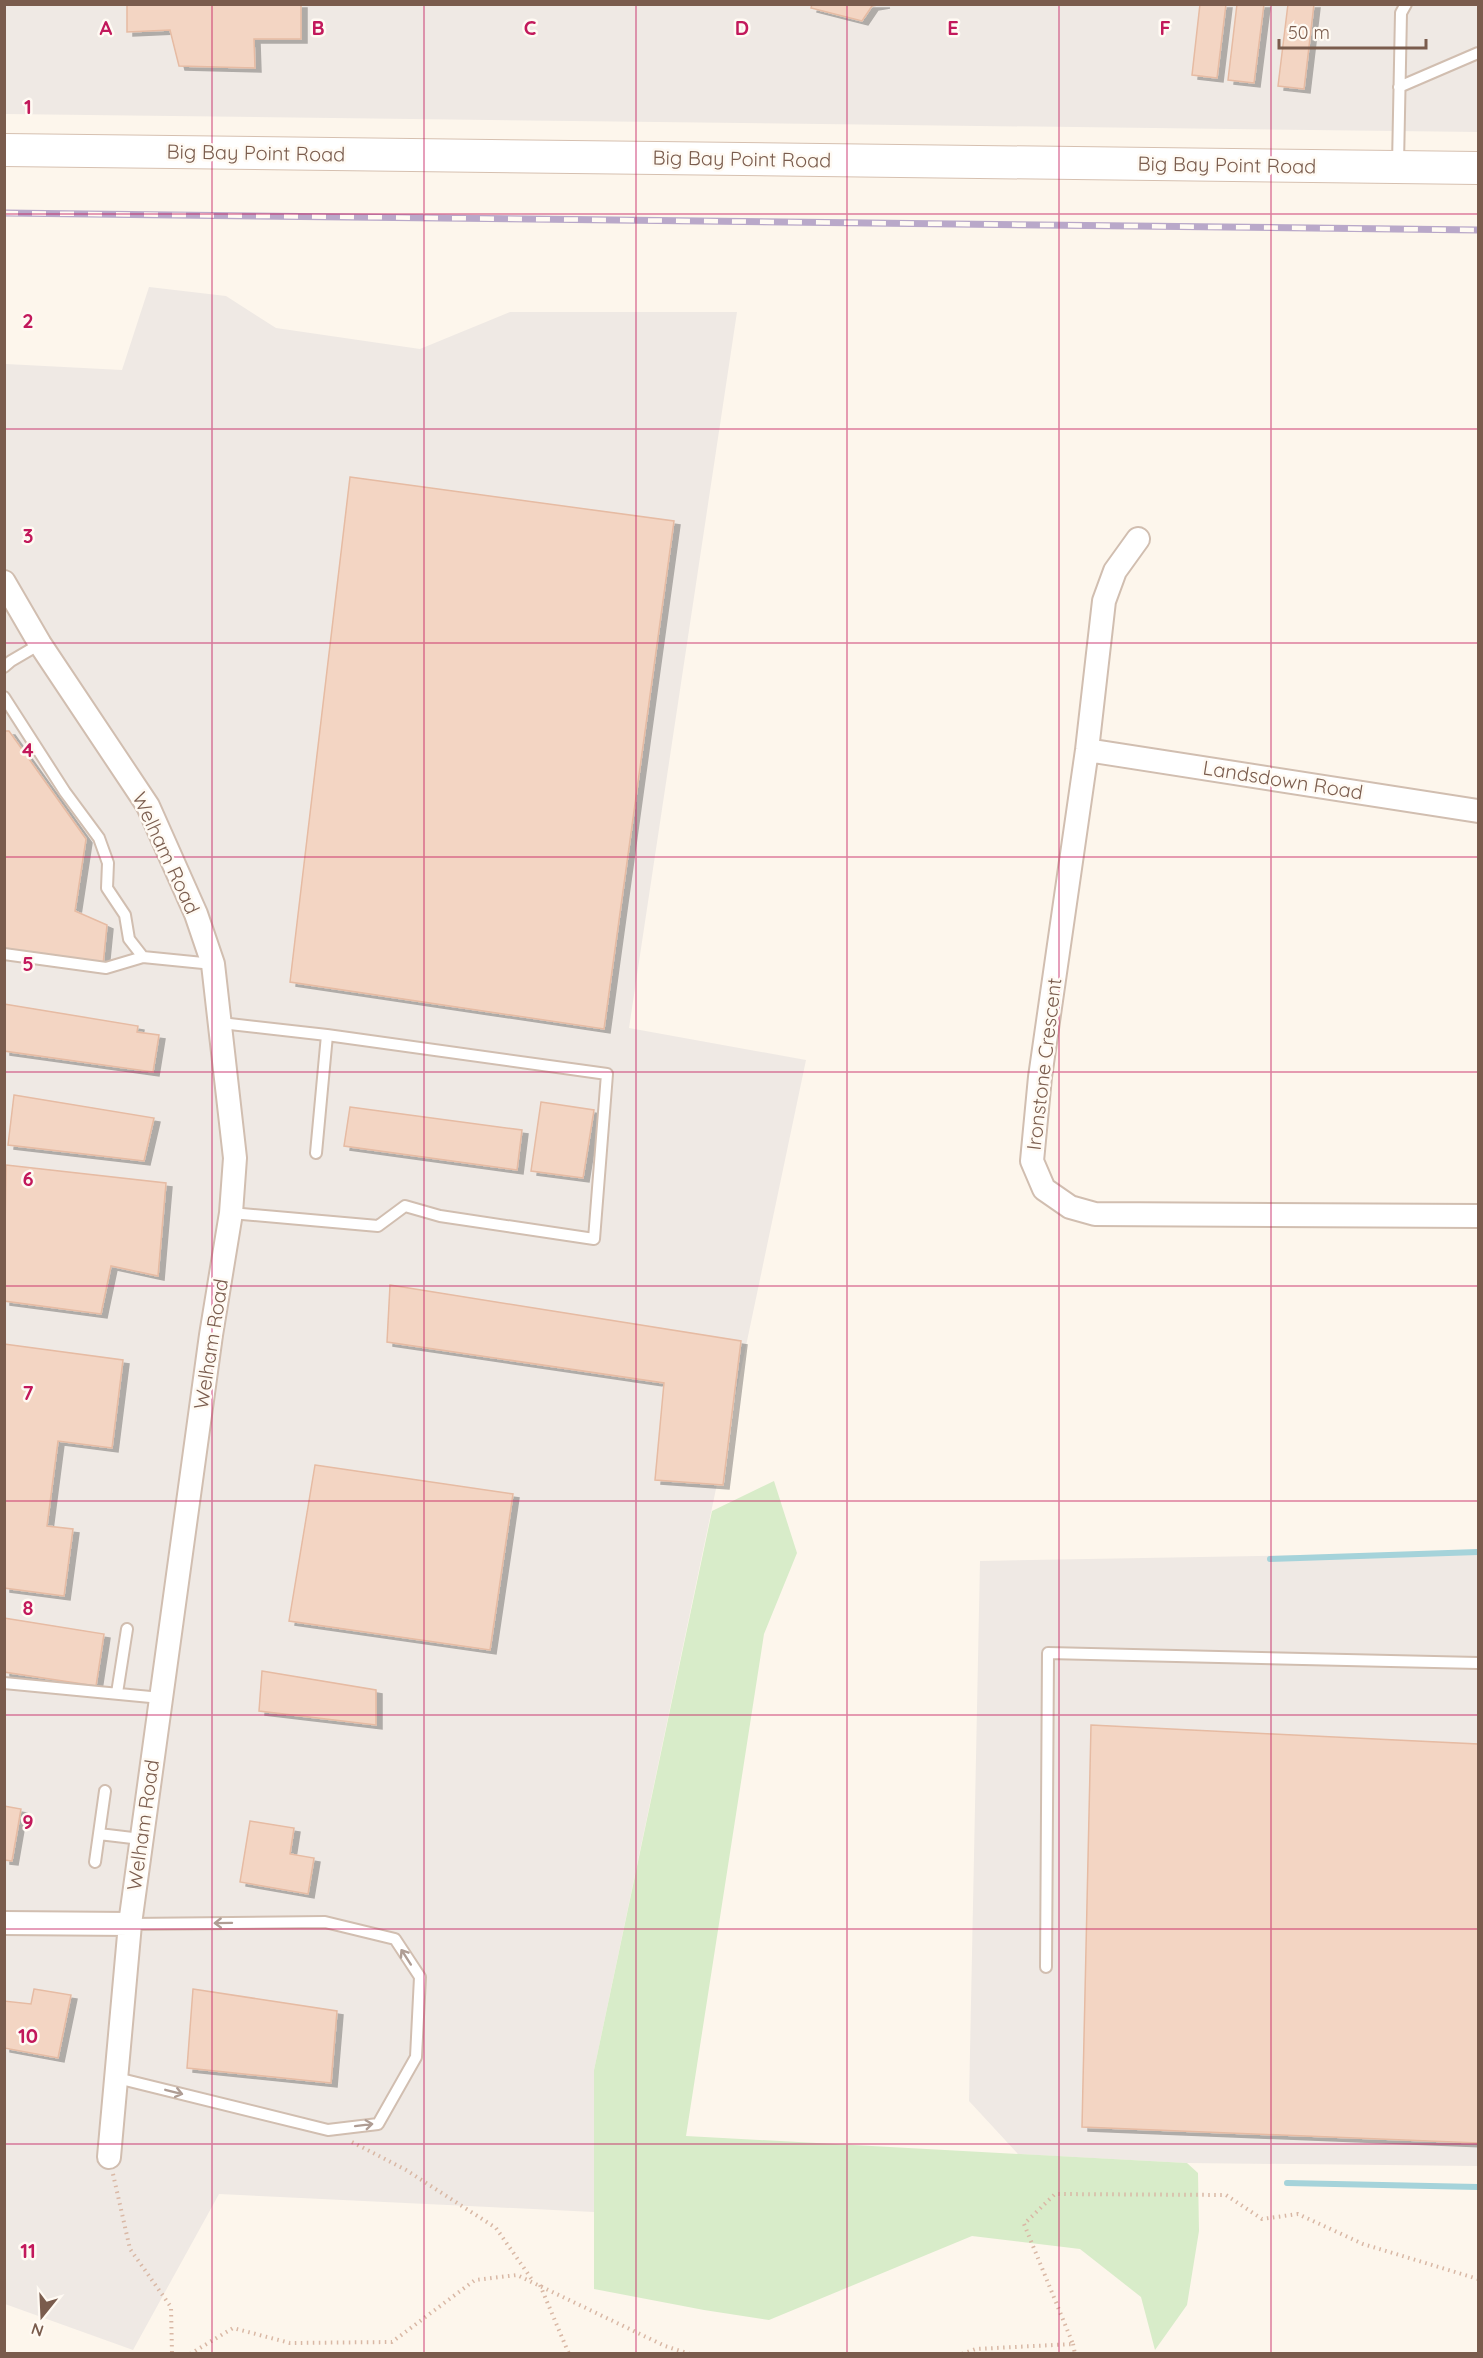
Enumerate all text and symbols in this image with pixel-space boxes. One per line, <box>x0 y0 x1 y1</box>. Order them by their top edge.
scale bar <box>1279 12 1426 50</box>
text: A <box>100 15 113 40</box>
text: B <box>311 15 325 40</box>
text: C <box>524 15 537 40</box>
text: D <box>735 15 749 40</box>
text: E <box>947 15 959 40</box>
text: F <box>1159 15 1171 40</box>
text: 50 m <box>1288 21 1330 44</box>
text: 1 <box>24 94 32 119</box>
street label: Big Bay Point Road <box>166 138 346 167</box>
street label: Big Bay Point Road <box>652 144 832 173</box>
street label: Big Bay Point Road <box>1137 150 1317 179</box>
text: 2 <box>22 308 34 333</box>
text: 3 <box>23 523 33 548</box>
text: 4 <box>22 737 34 762</box>
street label: Landsdown Road <box>1201 755 1365 805</box>
street label: Welham Road <box>127 788 206 918</box>
text: 5 <box>22 951 34 976</box>
street label: Ironstone Crescent <box>1021 976 1067 1152</box>
text: 6 <box>22 1166 34 1191</box>
street label: Welham Road <box>188 1277 233 1411</box>
text: 7 <box>23 1380 34 1405</box>
text: 8 <box>23 1595 34 1620</box>
street label: Welham Road <box>121 1758 164 1892</box>
text: 9 <box>22 1809 34 1834</box>
one-way arrow <box>214 1917 234 1929</box>
one-way arrow <box>400 1949 412 1966</box>
text: 10 <box>18 2023 38 2048</box>
one-way arrow <box>164 2086 183 2098</box>
one-way arrow <box>354 2120 374 2131</box>
text: 11 <box>20 2238 36 2263</box>
north arrow <box>12 2286 72 2346</box>
text: N <box>29 2319 46 2342</box>

